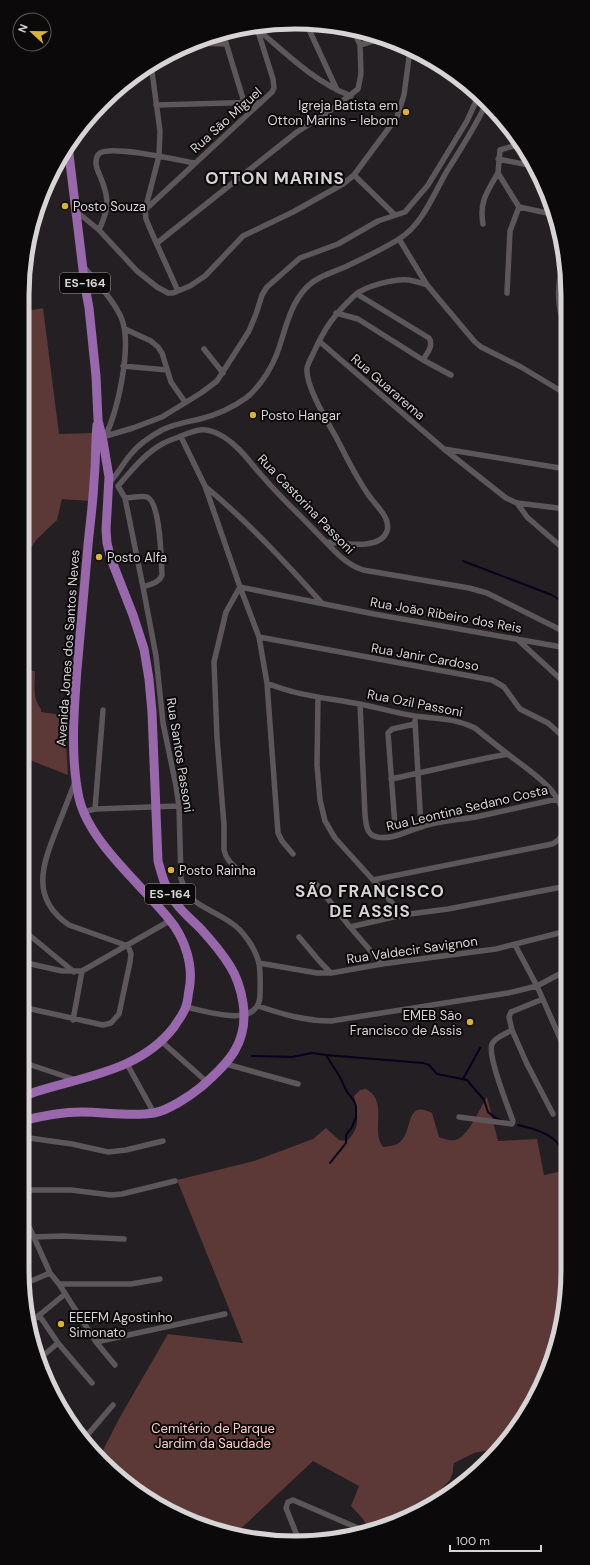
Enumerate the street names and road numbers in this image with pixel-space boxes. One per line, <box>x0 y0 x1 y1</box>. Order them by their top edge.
street label: Rua São Miguel <box>187 83 265 157</box>
road number: ES-164 <box>60 273 110 293</box>
street label: Rua Guararema <box>347 350 429 424</box>
street label: Rua Castorina Passoni <box>254 450 358 558</box>
street label: Avenida Jones dos Santos Neves <box>53 549 83 747</box>
street label: Rua João Ribeiro dos Reis <box>369 593 523 637</box>
street label: Rua Janir Cardoso <box>370 639 481 675</box>
street label: Rua Ozil Passoni <box>366 685 464 721</box>
street label: Rua Santos Passoni <box>163 696 197 814</box>
street label: Rua Leontina Sedano Costa <box>385 781 549 835</box>
road number: ES-164 <box>145 884 195 904</box>
street label: Rua Valdecir Savignon <box>345 932 479 968</box>

